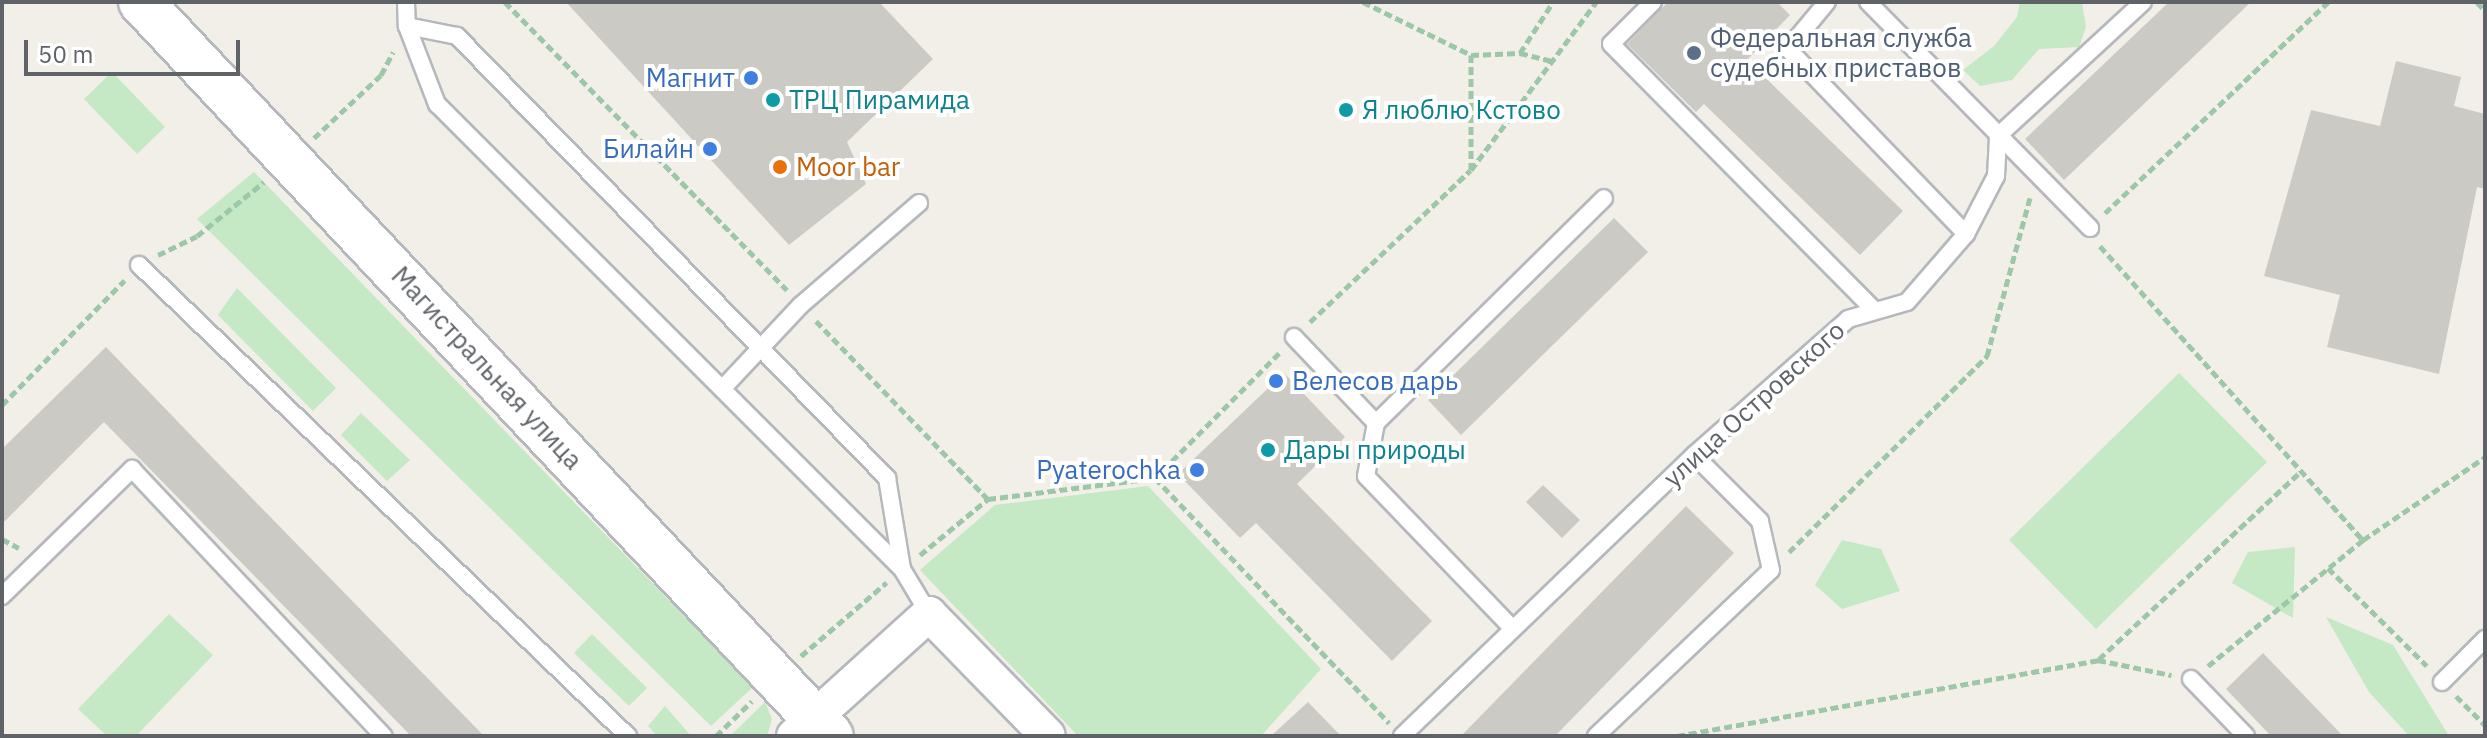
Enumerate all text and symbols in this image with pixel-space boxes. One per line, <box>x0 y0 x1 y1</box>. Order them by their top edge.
place label: Федеральная служба судебных приставов <box>1710 22 1972 84</box>
scale bar <box>28 24 244 74</box>
text: 50 m <box>38 38 93 70</box>
marker: Федеральная служба судебных приставов <box>1685 44 1703 62</box>
place label: Магнит <box>646 62 735 94</box>
marker: Магнит <box>742 69 760 87</box>
place label: ТРЦ Пирамида <box>789 84 970 116</box>
marker: ТРЦ Пирамида <box>764 91 782 109</box>
place label: Я люблю Кстово <box>1362 94 1561 126</box>
marker: Я люблю Кстово <box>1337 101 1355 119</box>
place label: Билайн <box>603 133 694 165</box>
marker: Билайн <box>701 140 719 158</box>
place label: Moor bar <box>796 151 900 183</box>
marker: Moor bar <box>771 158 789 176</box>
street label: Магистральная улица <box>385 260 589 476</box>
street label: улица Островского <box>1657 314 1851 494</box>
place label: Велесов дарь <box>1292 365 1458 397</box>
marker: Велесов дарь <box>1267 372 1285 390</box>
place label: Дары природы <box>1284 434 1466 466</box>
marker: Дары природы <box>1259 441 1277 459</box>
place label: Pyaterochka <box>1036 454 1181 486</box>
marker: Pyaterochka <box>1188 461 1206 479</box>

